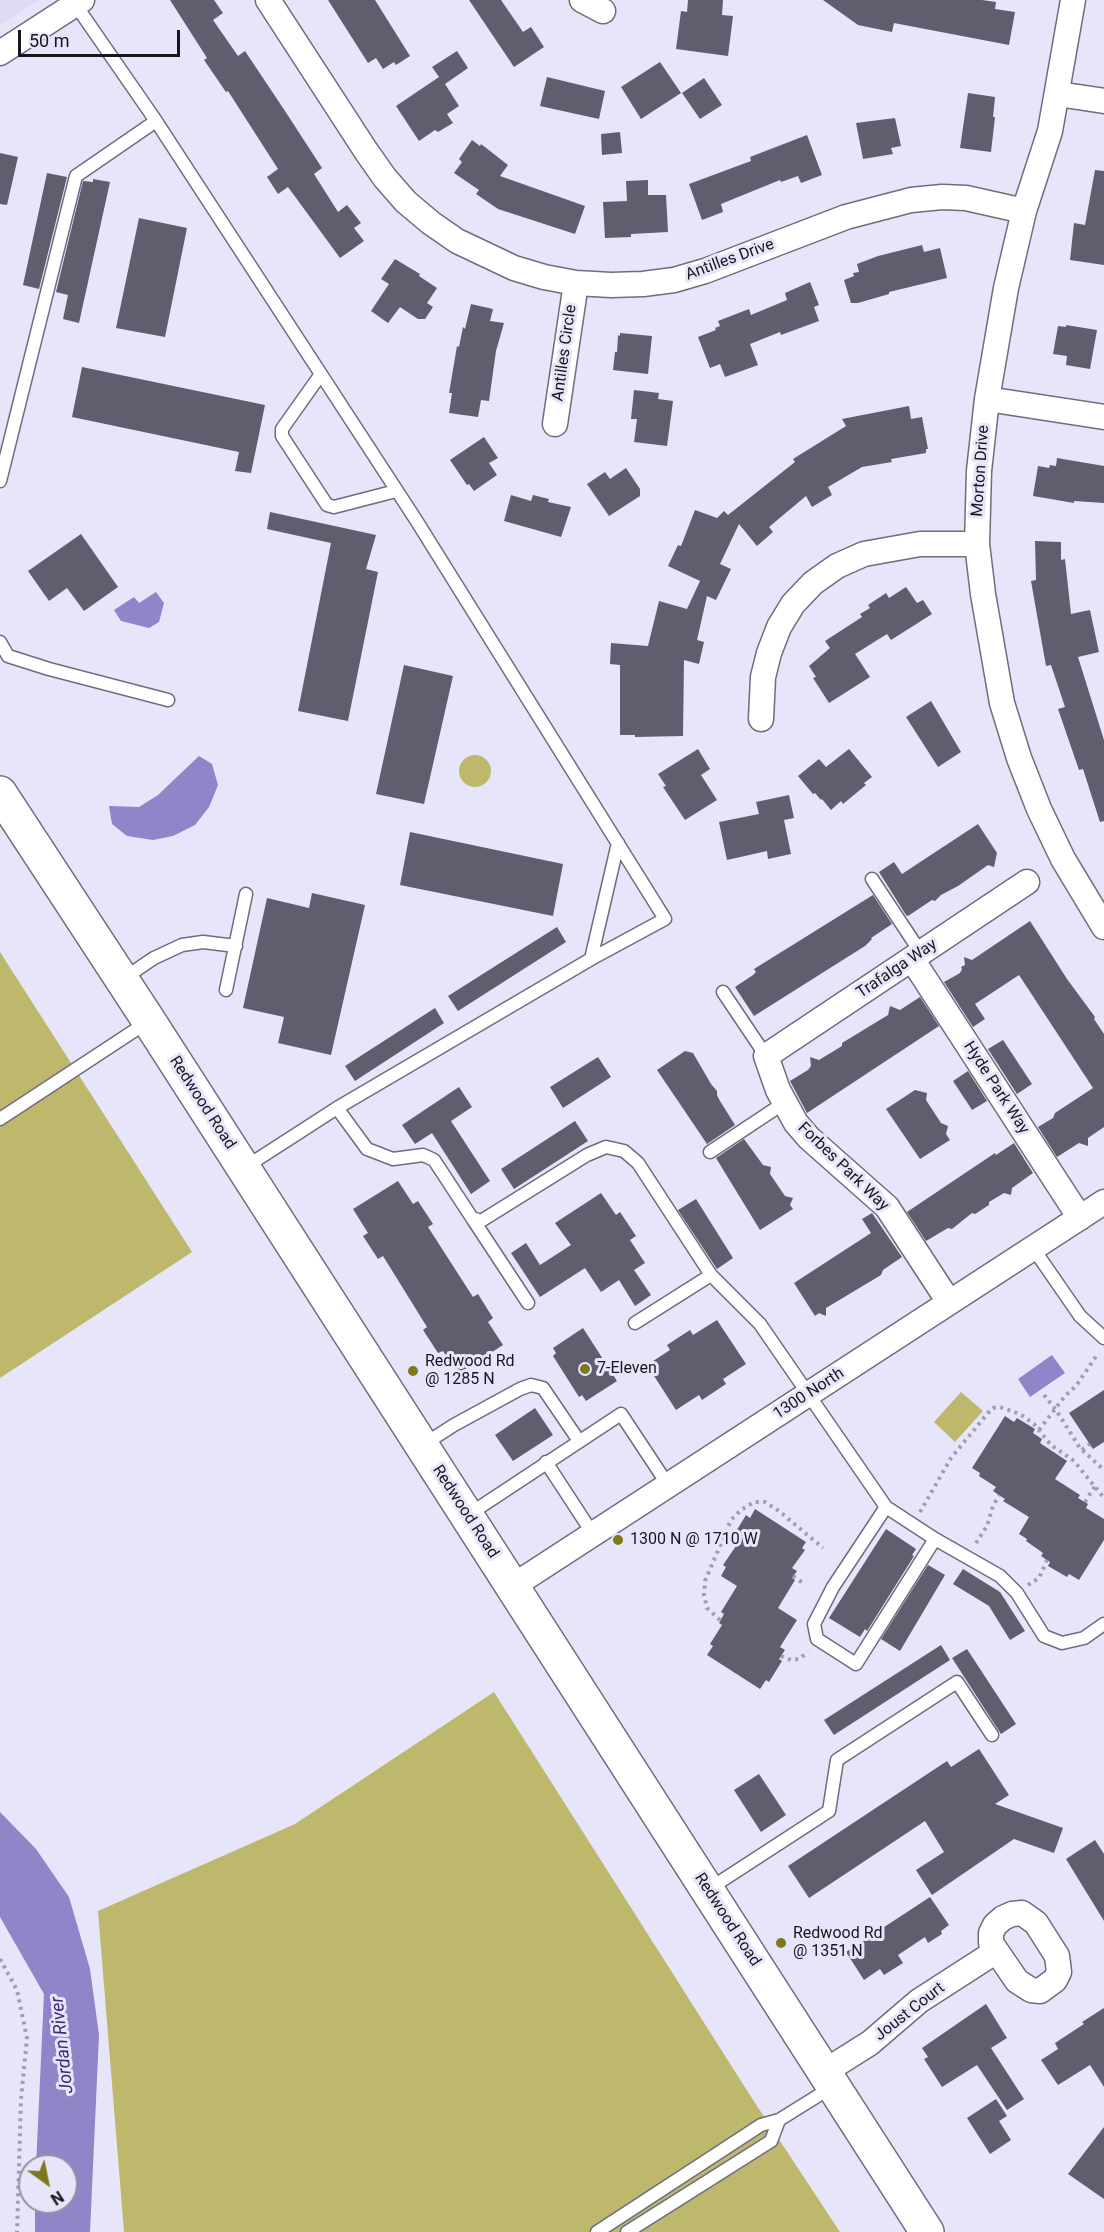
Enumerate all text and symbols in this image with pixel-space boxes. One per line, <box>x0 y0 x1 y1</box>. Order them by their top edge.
scale bar <box>21 18 183 56</box>
text: 50 m <box>29 30 69 51</box>
street label: Antilles Drive <box>683 235 777 285</box>
street label: Antilles Circle <box>549 304 581 402</box>
street label: Morton Drive <box>968 425 994 517</box>
street label: Trafalga Way <box>853 935 941 1003</box>
street label: Hyde Park Way <box>959 1038 1033 1138</box>
street label: Redwood Road <box>165 1053 239 1153</box>
street label: Forbes Park Way <box>793 1119 893 1215</box>
place label: Redwood Rd @ 1285 N <box>425 1352 515 1390</box>
place label: 7-Eleven <box>597 1359 657 1379</box>
marker: 7-Eleven <box>578 1362 592 1376</box>
marker: Redwood Rd @ 1285 N <box>406 1364 420 1378</box>
street label: 1300 North <box>770 1364 848 1424</box>
street label: Redwood Road <box>428 1462 502 1562</box>
place label: 1300 N @ 1710 W <box>630 1530 758 1550</box>
marker: 1300 N @ 1710 W <box>611 1533 625 1547</box>
street label: Redwood Road <box>690 1870 764 1970</box>
place label: Redwood Rd @ 1351 N <box>793 1924 883 1962</box>
marker: Redwood Rd @ 1351 N <box>774 1936 788 1950</box>
street label: Joust Court <box>871 1979 949 2045</box>
water label: Jordan River <box>47 1996 79 2094</box>
north arrow <box>18 2154 78 2214</box>
text: N <box>47 2187 67 2209</box>

